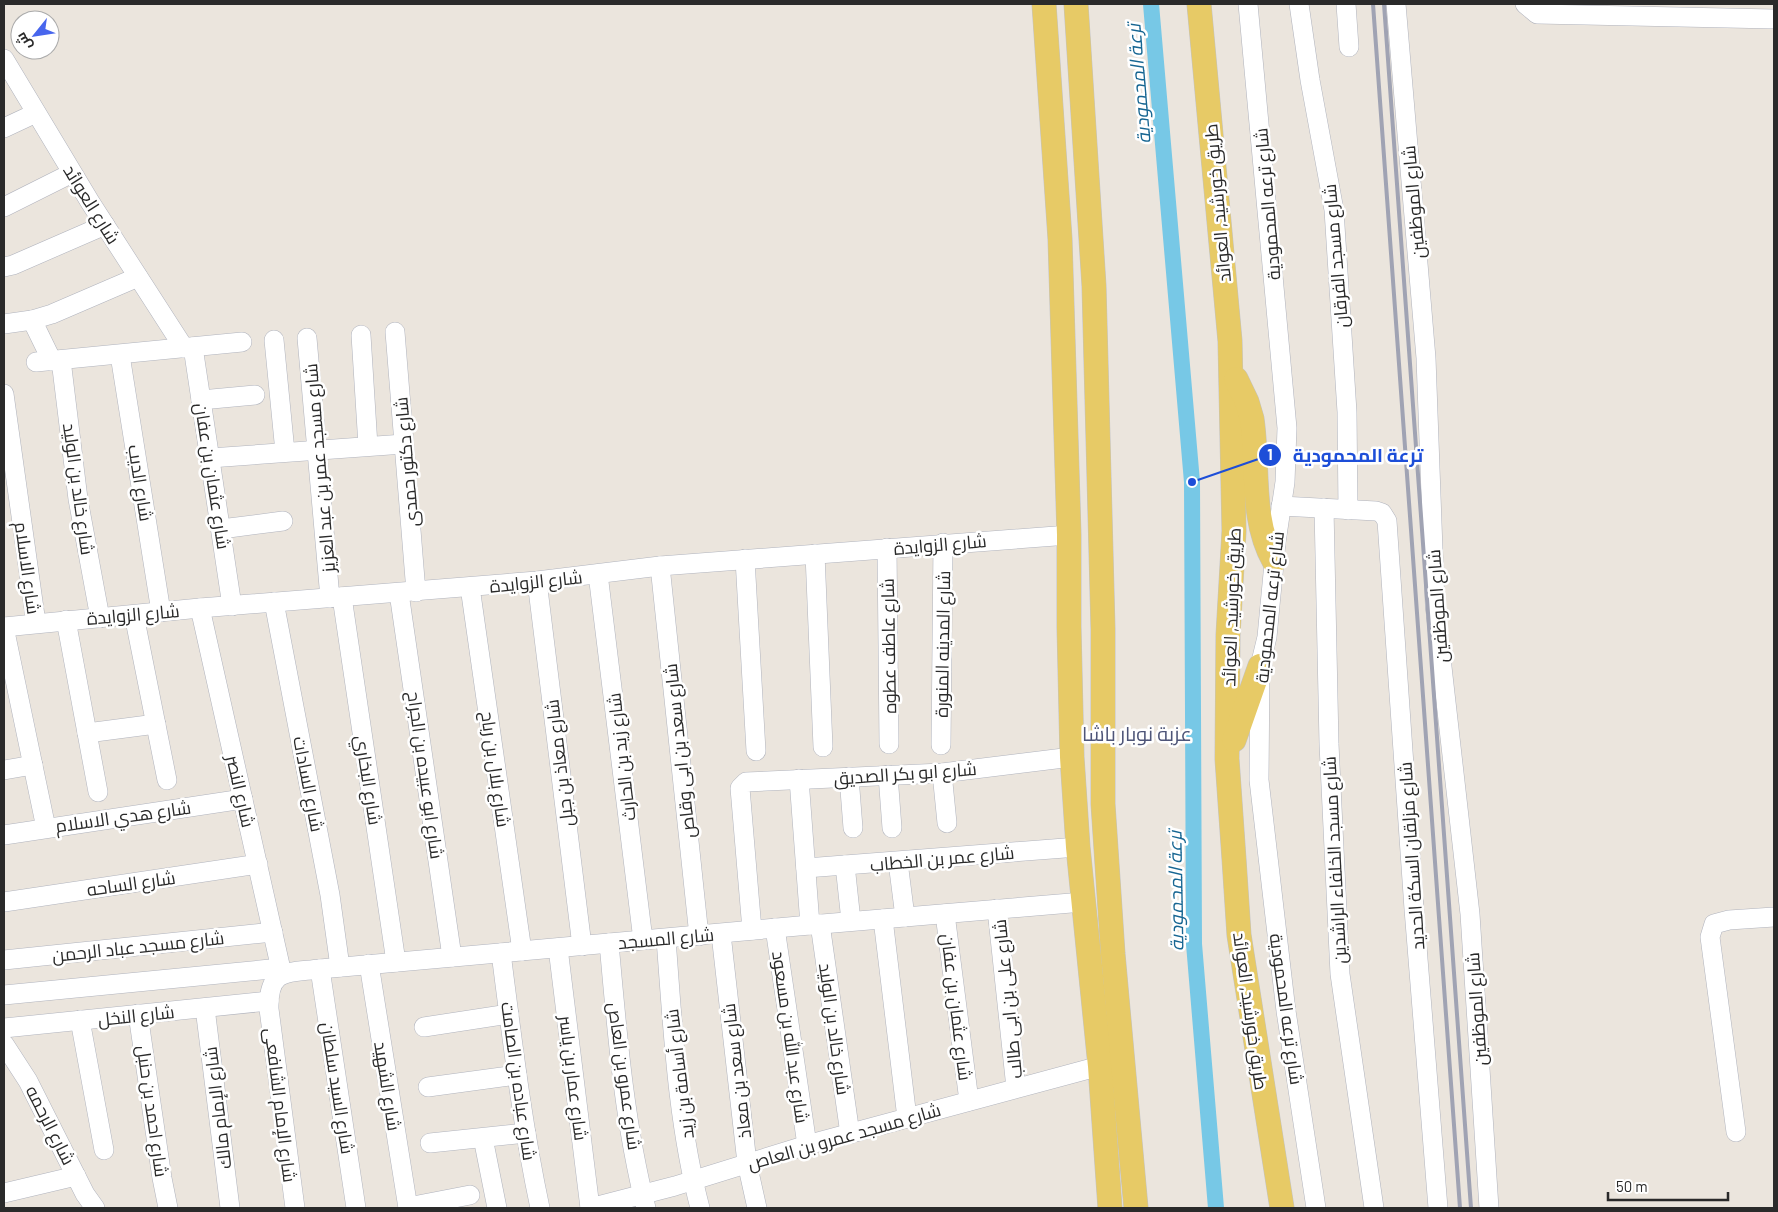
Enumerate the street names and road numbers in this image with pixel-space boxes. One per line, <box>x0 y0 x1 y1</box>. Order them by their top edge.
street label: طريق خورشيد, العوائد <box>1199 123 1237 283</box>
street label: شارع ترعه المحمودية <box>1249 127 1287 281</box>
street label: شارع الموظفين <box>1397 144 1431 260</box>
street label: شارع العوائد <box>57 160 125 249</box>
street label: شارع مسجد الفرقان <box>1318 183 1354 329</box>
street label: شارع مسجد عمر بن عبد العزيز <box>299 362 341 574</box>
street label: شارع دكتور حمدى <box>389 396 425 528</box>
street label: شارع عثمان بن عفان <box>189 401 235 551</box>
street label: شارع خالد بن الوليد <box>57 422 99 557</box>
street label: شارع الديب <box>122 443 158 523</box>
street label: شارع الاسلام <box>9 520 45 616</box>
street label: طريق خورشيد, العوائد <box>1217 527 1247 687</box>
street label: شارع الزوايدة <box>893 529 988 561</box>
street label: شارع ترعه المحمودية <box>1250 530 1290 684</box>
street label: شارع الموظفين <box>1422 548 1454 663</box>
street label: شارع الزوايدة <box>488 565 584 599</box>
street label: شارع المدينه المنورة <box>930 570 956 718</box>
street label: شارع عاطف عطوه <box>876 578 902 714</box>
street label: شارع الزوايدة <box>86 599 181 631</box>
street label: شارع سعد بن ابى وقاص <box>659 662 701 840</box>
street label: شارع ابو عبيده بن الجراح <box>401 690 449 861</box>
street label: شارع زيد بن الحارث <box>602 692 642 822</box>
street label: شارع معاذ بن جبل <box>540 698 580 828</box>
street label: شارع بلال بن رباح <box>475 709 515 829</box>
street label: شارع السادات <box>287 734 329 834</box>
street label: شارع البخاري <box>347 734 387 827</box>
street label: شارع النصر <box>220 752 260 830</box>
street label: شارع مسجد الخلفاء الراشدين <box>1318 756 1352 964</box>
street label: شارع ابو بكر الصديق <box>833 757 977 791</box>
street label: شارع مزلقان السكة الحديد <box>1393 761 1431 951</box>
street label: شارع هدي الاسلام <box>54 796 193 840</box>
street label: شارع عمر بن الخطاب <box>869 841 1015 877</box>
street label: شارع الساحه <box>85 866 177 902</box>
street label: شارع على بن ابى طالب <box>988 918 1028 1080</box>
street label: شارع المسجد <box>617 923 715 955</box>
street label: شارع مسجد عباد الرحمن <box>51 926 225 968</box>
street label: طريق خورشيد, العوائد <box>1227 931 1273 1092</box>
street label: شارع عثمان بن عفان <box>935 932 977 1082</box>
street label: شارع ترعه المحمودية <box>1264 932 1309 1086</box>
street label: شارع عبد الله بن مسعود <box>766 949 814 1125</box>
street label: شارع الموظفين <box>1461 951 1493 1066</box>
street label: شارع خالد بن الوليد <box>813 962 855 1097</box>
street label: شارع النخل <box>97 1000 176 1032</box>
street label: شارع عباده بن الصامت <box>495 1000 541 1162</box>
street label: شارع عمرو بن العاص <box>602 1001 646 1152</box>
street label: شارع سعد بن معاذ <box>717 1002 757 1140</box>
street label: شارع أسامة بن زيد <box>660 1008 700 1140</box>
street label: شارع عمار بن ياسر <box>553 1013 593 1142</box>
street label: شارع السيد سلطان <box>315 1020 359 1156</box>
street label: شارع الإمام الشافعى <box>259 1026 301 1184</box>
street label: شارع الشهيد <box>368 1040 406 1133</box>
street label: شارع احمد بن حنبل <box>131 1044 173 1179</box>
street label: شارع الإمام مالك <box>199 1045 237 1170</box>
street label: شارع الرحمه <box>20 1082 80 1169</box>
street label: شارع مسجد عمرو بن العاص <box>745 1098 944 1176</box>

